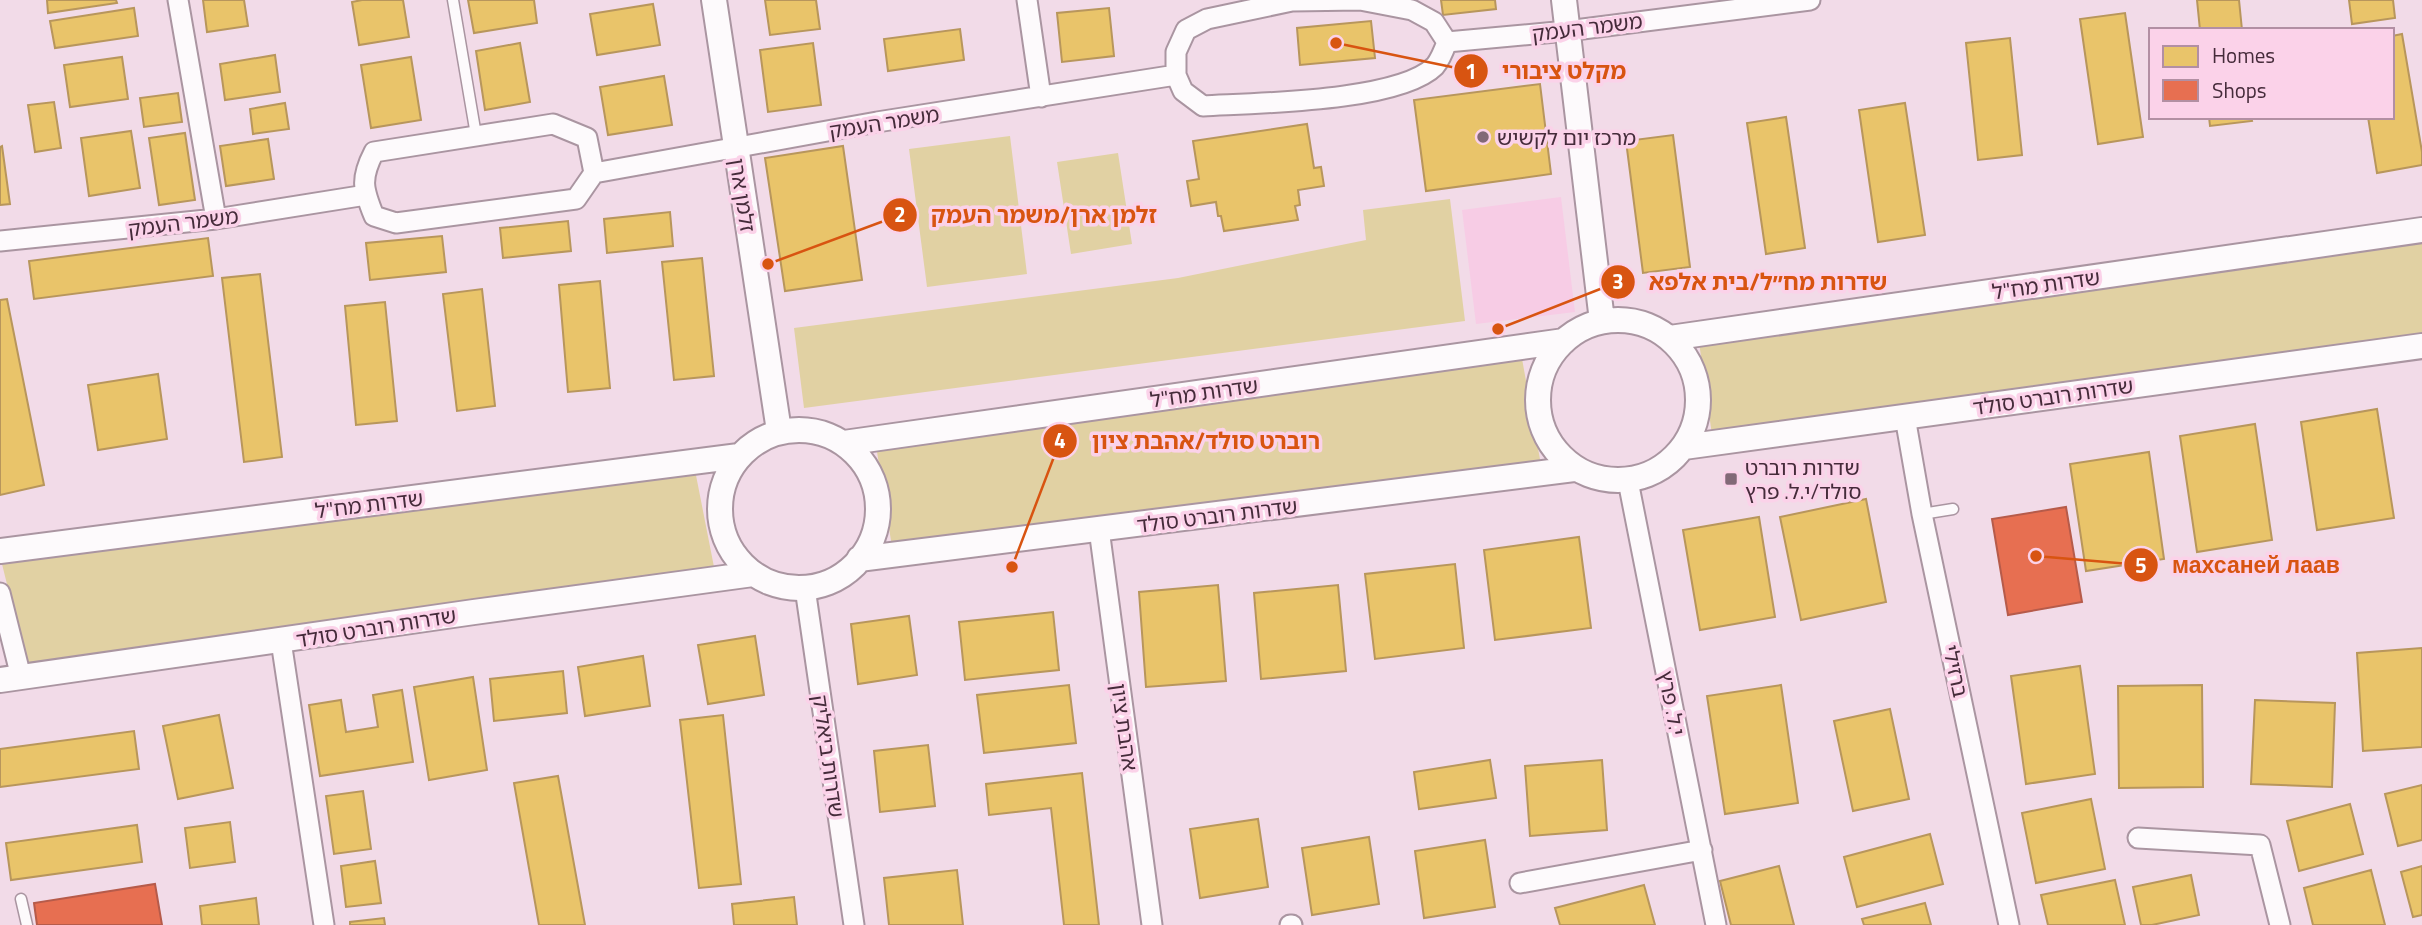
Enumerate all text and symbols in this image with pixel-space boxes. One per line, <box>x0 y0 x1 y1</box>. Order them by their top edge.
street label: משמר העמק <box>1530 4 1644 50</box>
legend <box>2149 28 2394 119</box>
text: Homes <box>2212 39 2275 71</box>
callout: מקלט ציבורי <box>1453 49 1641 93</box>
text: מקלט ציבורי <box>1502 53 1626 88</box>
text: 1 <box>1465 55 1477 87</box>
text: Shops <box>2212 74 2267 106</box>
street label: משמר העמק <box>827 97 942 147</box>
place label: מרכז יום לקשיש <box>1497 121 1636 153</box>
marker: מרכז יום לקשיש <box>1475 129 1491 145</box>
street label: זלמן ארן <box>721 156 765 234</box>
callout: זלמן ארן/משמר העמק <box>882 193 1171 237</box>
text: זלמן ארן/משמר העמק <box>931 197 1158 232</box>
text: 2 <box>894 198 906 230</box>
street label: משמר העמק <box>126 199 240 245</box>
callout: שדרות מח״ל/בית אלפא <box>1600 260 1902 304</box>
street label: שדרות מח"ל <box>1990 261 2102 307</box>
text: שדרות מח״ל/בית אלפא <box>1649 264 1887 299</box>
text: 3 <box>1612 265 1624 297</box>
street label: שדרות מח"ל <box>1148 369 1260 415</box>
street label: שדרות רוברט סולד <box>1971 369 2135 423</box>
callout: רוברט סולד/אהבת ציון <box>1043 419 1334 463</box>
text: רוברט סולד/אהבת ציון <box>1092 423 1320 458</box>
text: 4 <box>1054 424 1066 456</box>
place label: שדרות רוברט סולד/י.ל. פרץ <box>1745 451 1861 507</box>
marker: שדרות רוברט סולד/י.ל. פרץ <box>1723 471 1739 487</box>
street label: שדרות מח"ל <box>313 481 425 527</box>
street label: שדרות רוברט סולד <box>1135 489 1299 541</box>
callout: махсаней лаав <box>2123 543 2354 587</box>
text: махсаней лаав <box>2172 547 2340 582</box>
text: 5 <box>2135 549 2147 581</box>
street label: שדרות רוברט סולד <box>294 599 458 655</box>
street label: ברזילי <box>1935 642 1977 700</box>
street label: י.ל. פרץ <box>1650 668 1694 738</box>
street label: אהבת ציון <box>1103 681 1147 773</box>
street label: שדרות ביאליק <box>805 692 853 820</box>

